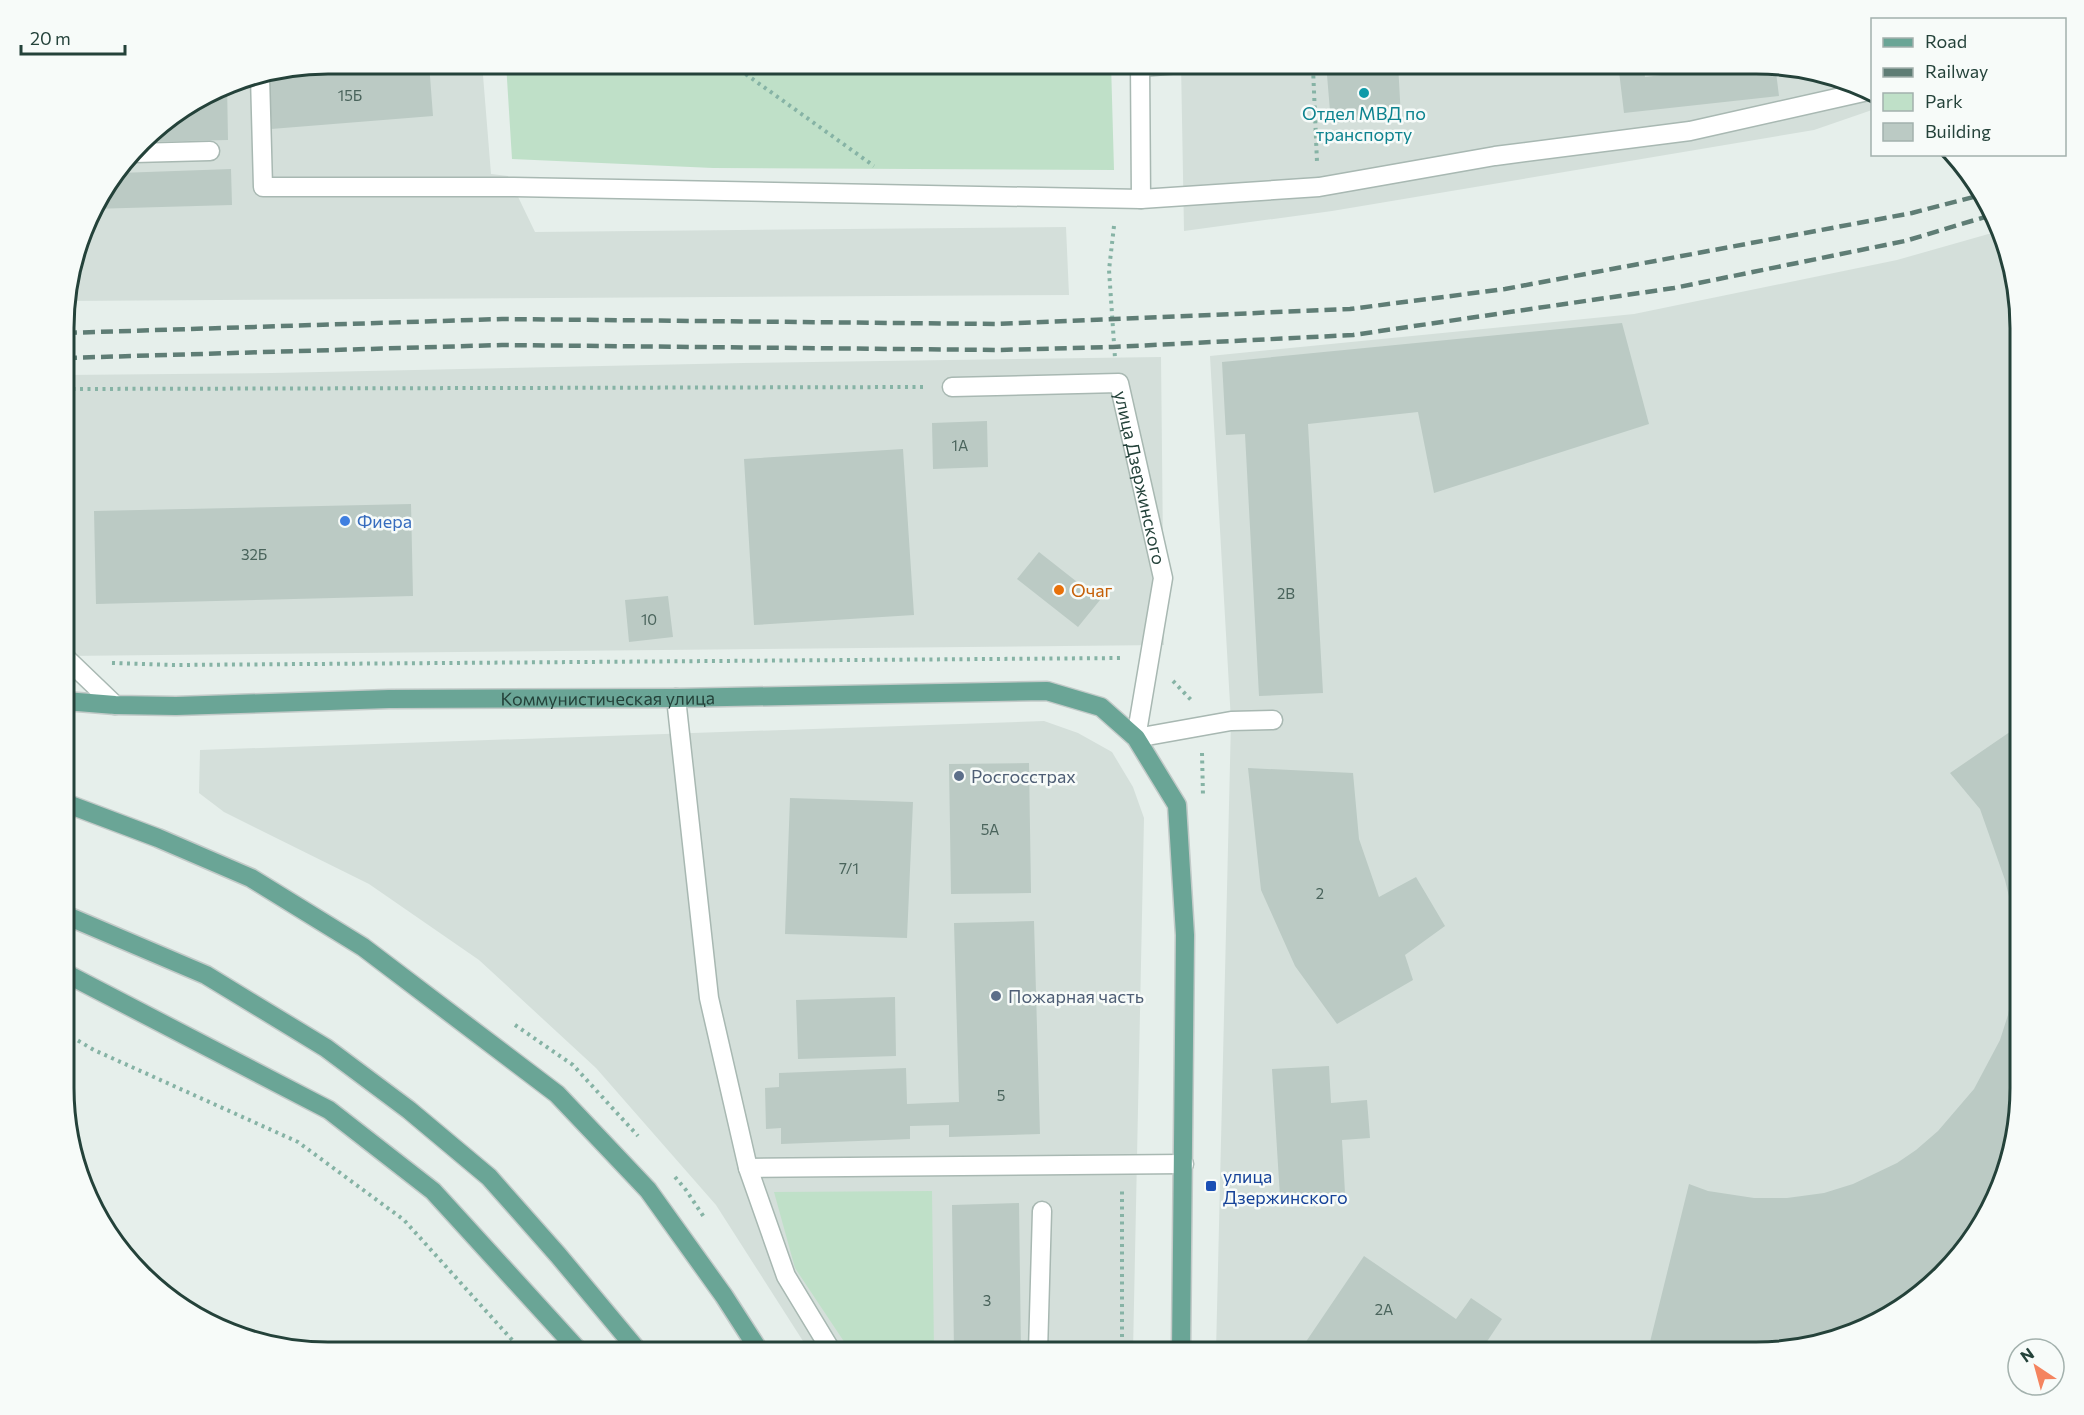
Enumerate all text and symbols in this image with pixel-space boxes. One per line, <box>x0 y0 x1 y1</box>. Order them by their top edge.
scale bar <box>21 18 124 56</box>
legend <box>1871 18 2066 156</box>
text: 20 m <box>30 27 71 49</box>
text: Road <box>1925 30 1967 52</box>
text: Railway <box>1925 60 1988 82</box>
house number: 15Б <box>338 86 362 104</box>
marker: Отдел МВД по транспорту <box>1357 86 1371 100</box>
text: Park <box>1925 90 1963 112</box>
place label: Отдел МВД по транспорту <box>1302 102 1426 145</box>
text: Building <box>1925 120 1991 142</box>
street label: улица Дзержинского <box>1110 389 1171 567</box>
house number: 1А <box>952 436 968 454</box>
place label: Фиера <box>357 510 412 532</box>
marker: Фиера <box>338 514 352 528</box>
house number: 32Б <box>241 545 267 563</box>
place label: Очаг <box>1071 579 1113 601</box>
marker: Очаг <box>1052 583 1066 597</box>
house number: 2В <box>1277 584 1295 602</box>
house number: 10 <box>641 610 657 628</box>
street label: Коммунистическая улица <box>500 686 715 710</box>
place label: Росгосстрах <box>971 765 1076 787</box>
marker: Росгосстрах <box>952 769 966 783</box>
house number: 5А <box>981 820 999 838</box>
house number: 7/1 <box>839 859 859 877</box>
house number: 2 <box>1316 884 1324 902</box>
place label: Пожарная часть <box>1008 985 1144 1007</box>
marker: Пожарная часть <box>989 989 1003 1003</box>
house number: 5 <box>997 1086 1005 1104</box>
place label: улица Дзержинского <box>1223 1165 1348 1208</box>
marker: улица Дзержинского <box>1204 1179 1218 1193</box>
house number: 3 <box>983 1291 991 1309</box>
house number: 2А <box>1375 1300 1393 1318</box>
north arrow <box>2006 1337 2066 1397</box>
text: N <box>2016 1343 2037 1366</box>

